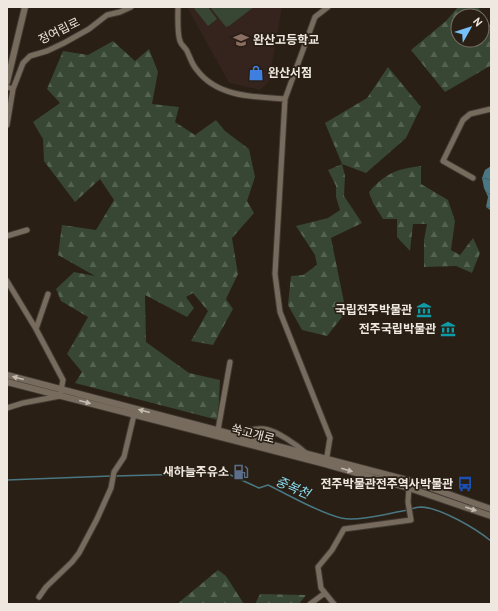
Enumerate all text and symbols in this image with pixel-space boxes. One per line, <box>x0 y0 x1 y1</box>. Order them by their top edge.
north arrow <box>450 8 490 48</box>
street label: 정여립로 <box>36 14 82 47</box>
text: N <box>470 14 485 29</box>
school or university icon: 완산고등학교 <box>232 31 250 49</box>
place label: 완산고등학교 <box>253 32 319 47</box>
shop icon: 완산서점 <box>247 64 265 82</box>
place label: 완산서점 <box>268 65 312 80</box>
museum icon: 국립전주박물관 <box>415 301 433 319</box>
place label: 국립전주박물관 <box>335 302 412 317</box>
museum icon: 전주국립박물관 <box>439 320 457 338</box>
place label: 전주국립박물관 <box>359 321 436 336</box>
one-way arrow <box>12 375 24 381</box>
one-way arrow <box>79 400 91 406</box>
one-way arrow <box>138 408 150 414</box>
street label: 쑥고개로 <box>230 421 276 446</box>
fuel station icon: 새하늘주유소 <box>232 463 250 481</box>
place label: 새하늘주유소 <box>163 464 229 479</box>
one-way arrow <box>341 467 353 473</box>
water label: 중복천 <box>273 473 314 503</box>
bus stop icon: 전주박물관전주역사박물관 <box>456 475 474 493</box>
place label: 전주박물관전주역사박물관 <box>321 476 453 491</box>
one-way arrow <box>465 507 477 513</box>

